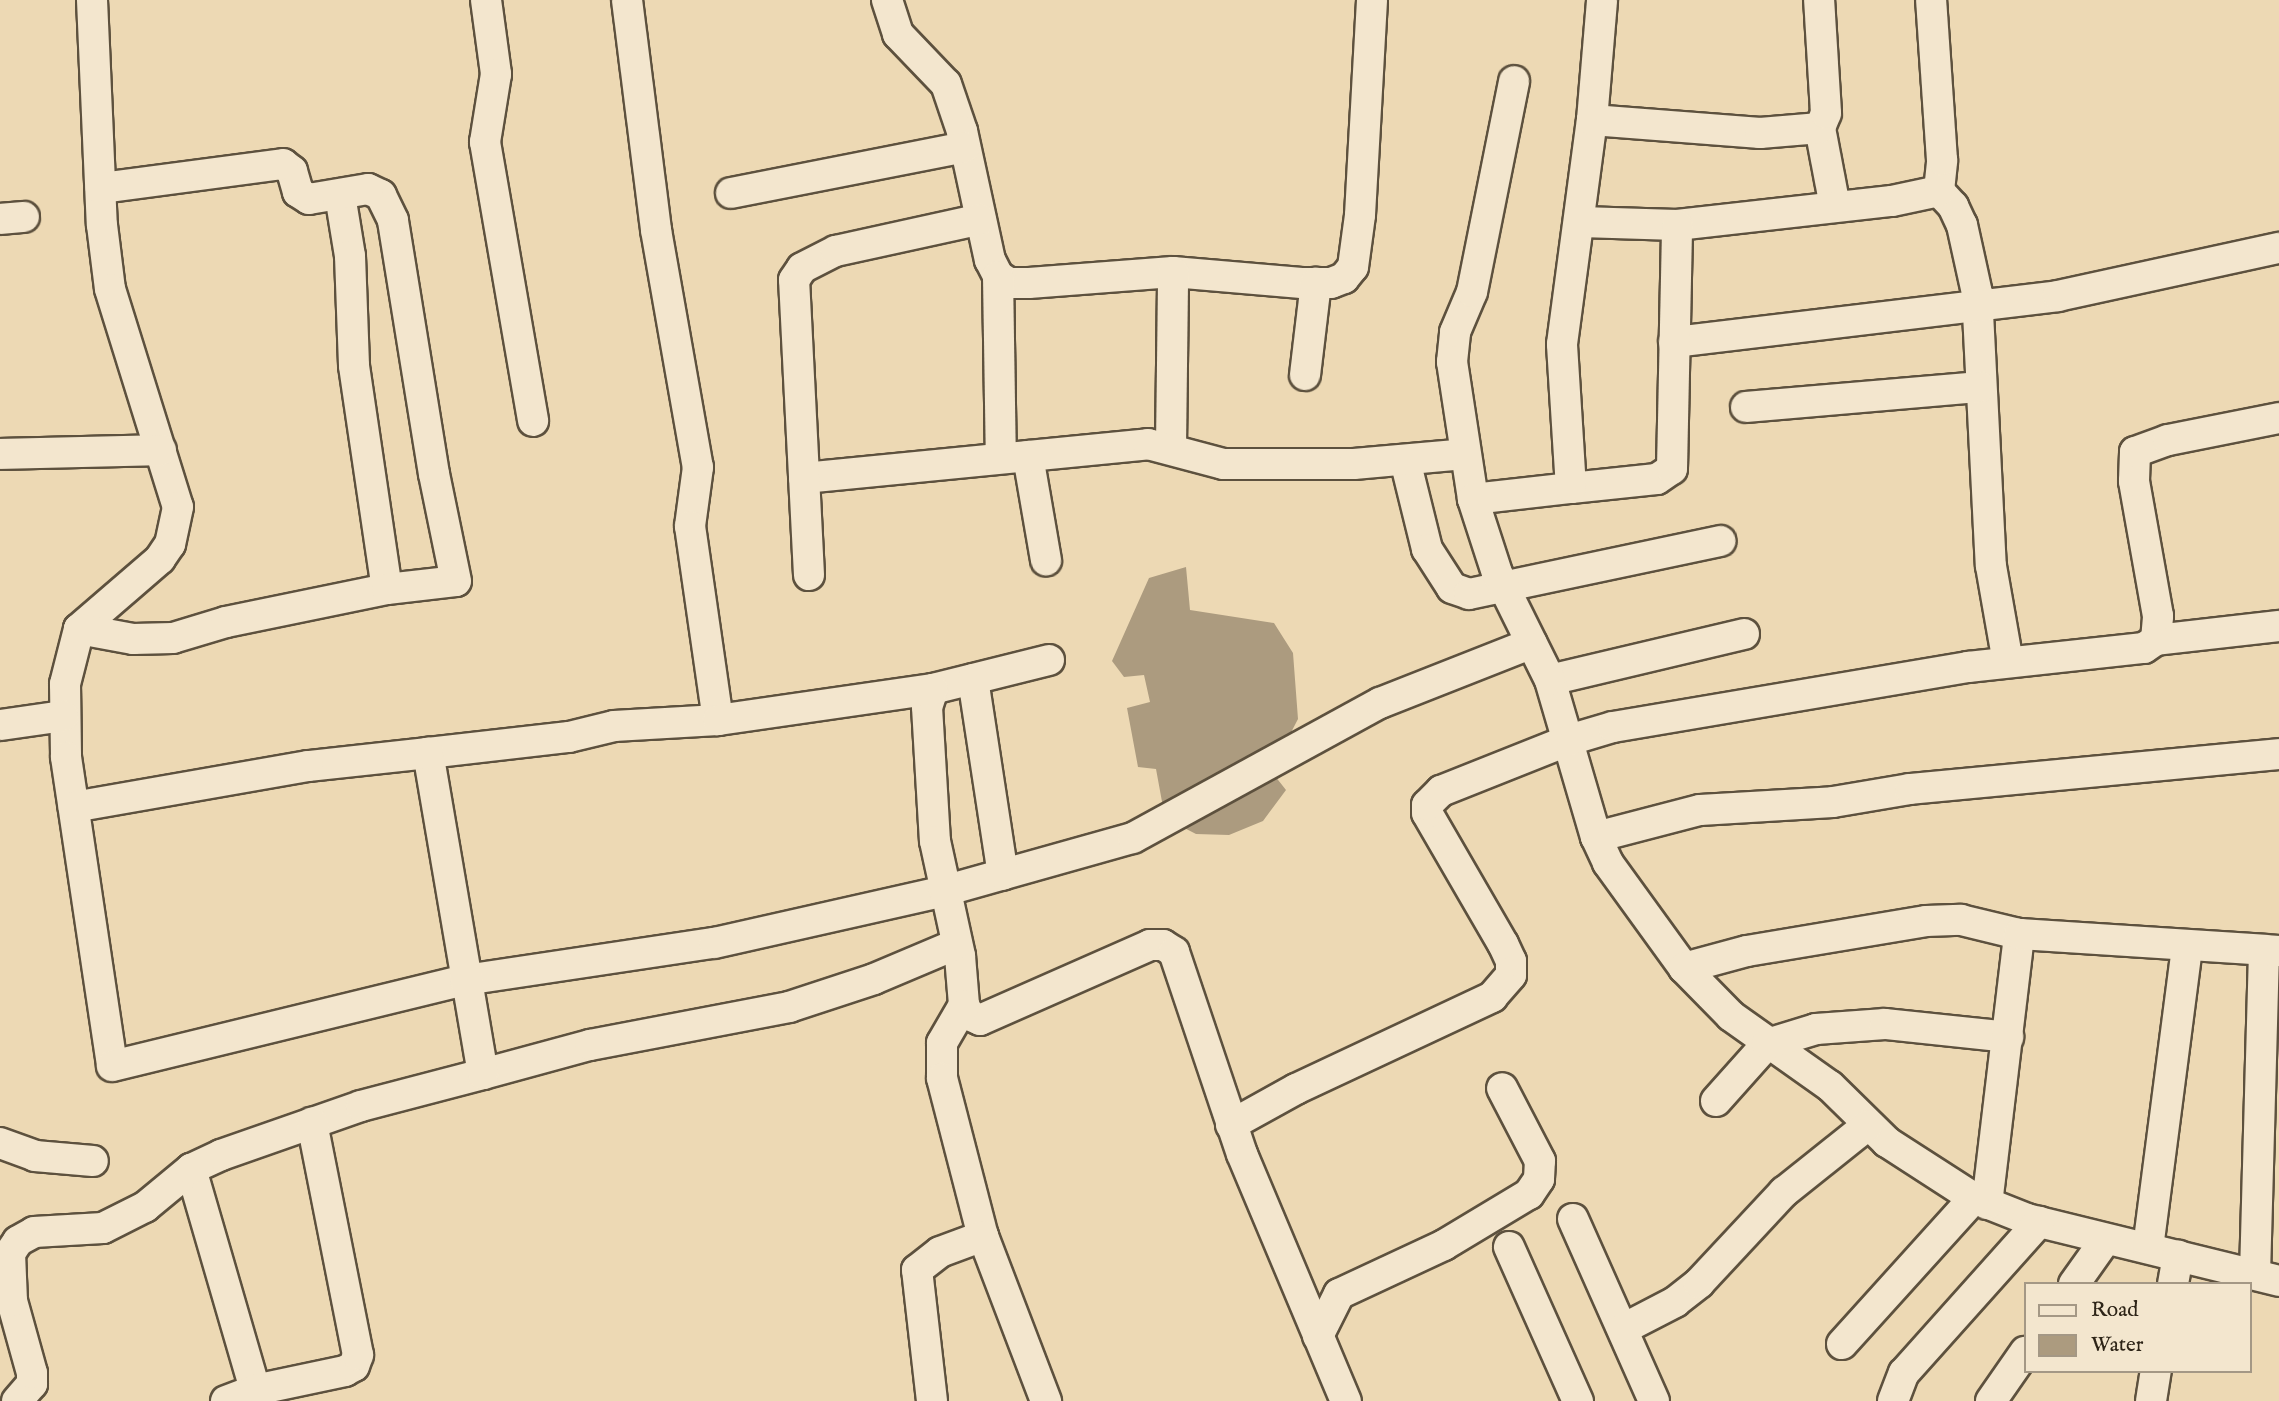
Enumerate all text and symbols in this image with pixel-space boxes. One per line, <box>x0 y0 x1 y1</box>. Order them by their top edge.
legend <box>2024 1282 2251 1373</box>
text: Road <box>2091 1297 2138 1324</box>
text: Water <box>2091 1332 2143 1359</box>

